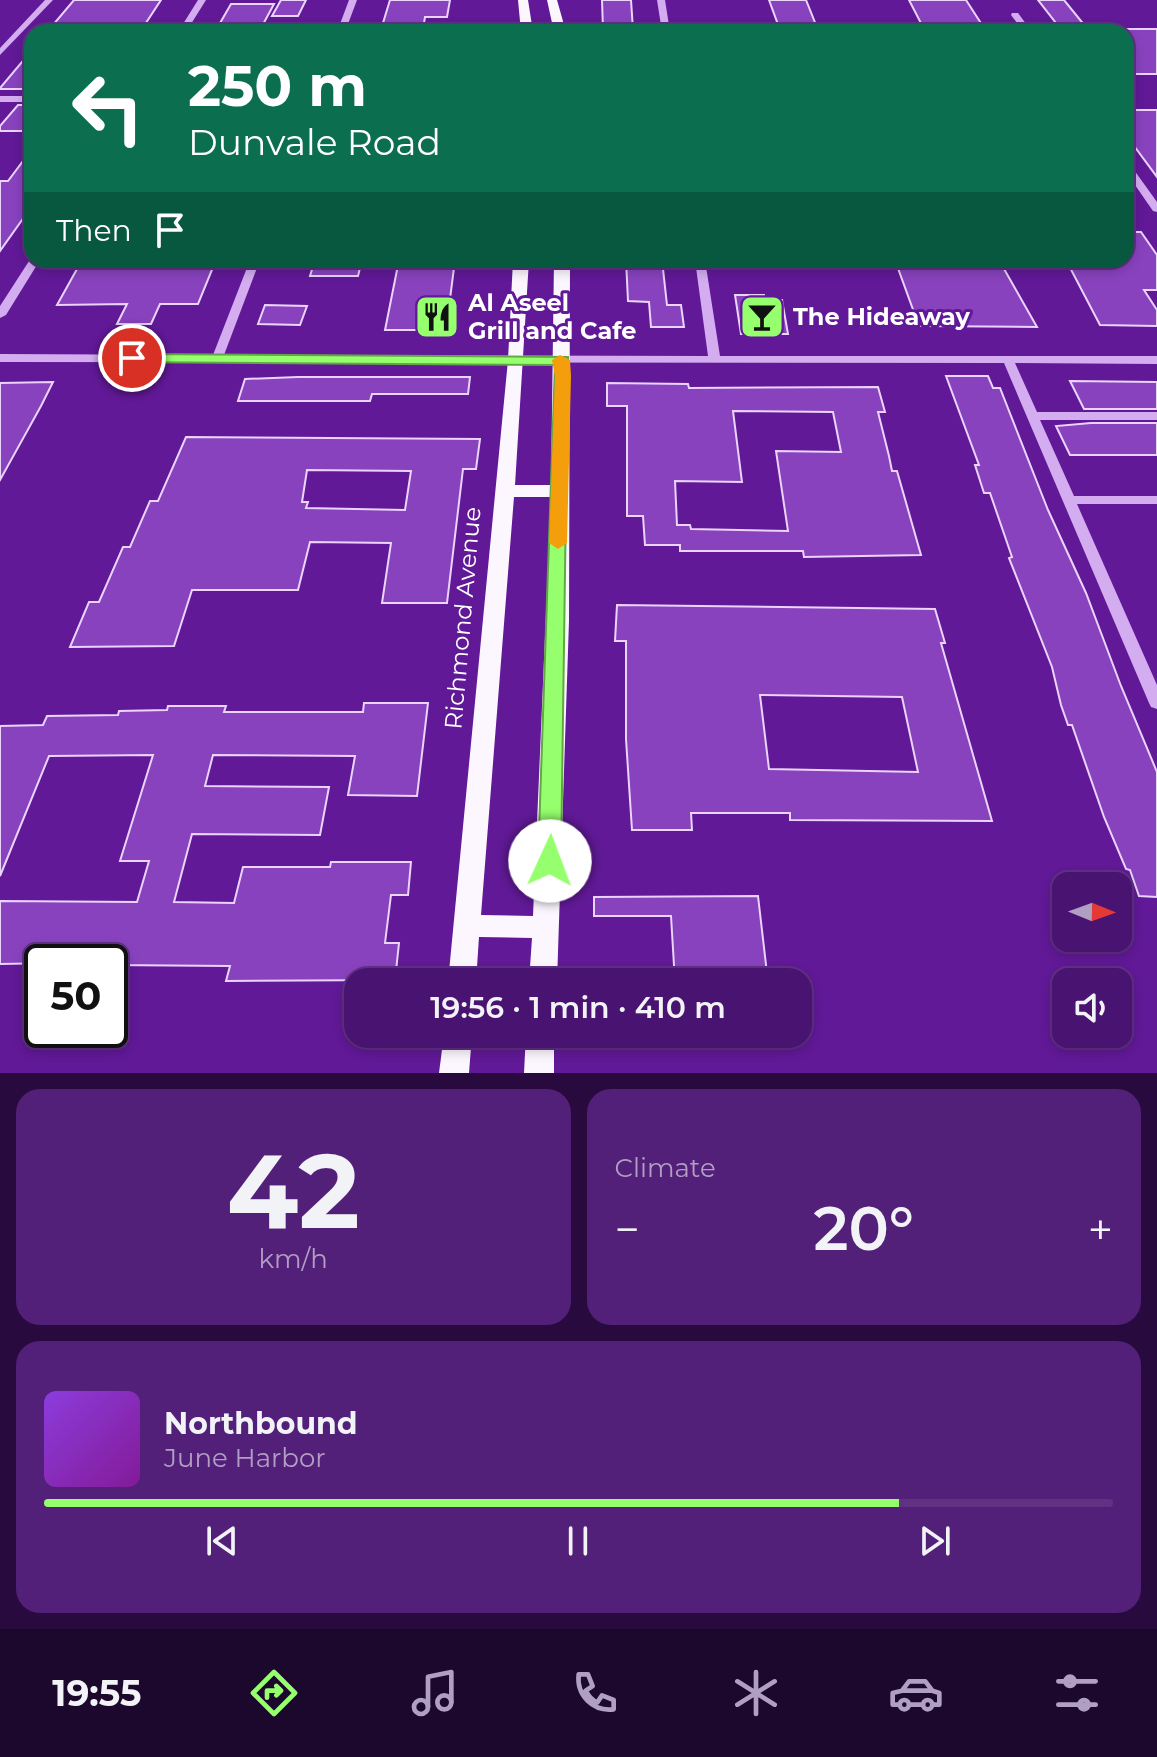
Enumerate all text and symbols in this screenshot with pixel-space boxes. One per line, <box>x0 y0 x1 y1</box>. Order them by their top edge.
text: 250 m <box>188 52 367 120</box>
icon: left <box>56 56 160 160</box>
text: Dunvale Road <box>188 120 441 164</box>
icon: arrive <box>148 208 192 252</box>
text: Then <box>56 212 132 249</box>
place label: Al Aseel Grill and Cafe <box>467 288 636 345</box>
restaurant icon: Al Aseel Grill and Cafe <box>413 293 461 341</box>
bar icon: The Hideaway <box>738 293 786 341</box>
place label: The Hideaway <box>793 302 971 331</box>
pin <box>98 324 166 392</box>
icon: arrive <box>110 336 154 380</box>
street label: Richmond Avenue <box>438 506 487 730</box>
position arrow <box>508 819 592 903</box>
north arrow <box>1052 872 1132 952</box>
map controls <box>1052 872 1132 1048</box>
speed limit sign: 50 <box>24 944 128 1048</box>
button: sound <box>1052 968 1132 1048</box>
text: 19:56 · 1 min · 410 m <box>430 989 726 1026</box>
text: 42 <box>227 1127 360 1254</box>
text: Climate <box>615 1152 716 1184</box>
text: 20° <box>814 1192 914 1265</box>
text: − <box>615 1202 640 1256</box>
text: + <box>1088 1202 1113 1256</box>
text: km/h <box>259 1243 328 1275</box>
text: Northbound <box>164 1405 358 1442</box>
text: June Harbor <box>164 1442 326 1474</box>
icon: previous <box>200 1519 244 1563</box>
icon: pause <box>556 1519 600 1563</box>
icon: next <box>913 1519 957 1563</box>
icon: directions <box>246 1665 302 1721</box>
icon: music <box>407 1665 463 1721</box>
icon: phone <box>567 1665 623 1721</box>
icon: climate <box>728 1665 784 1721</box>
icon: car <box>888 1665 944 1721</box>
icon: filters <box>1049 1665 1105 1721</box>
text: 19:55 <box>52 1671 141 1715</box>

